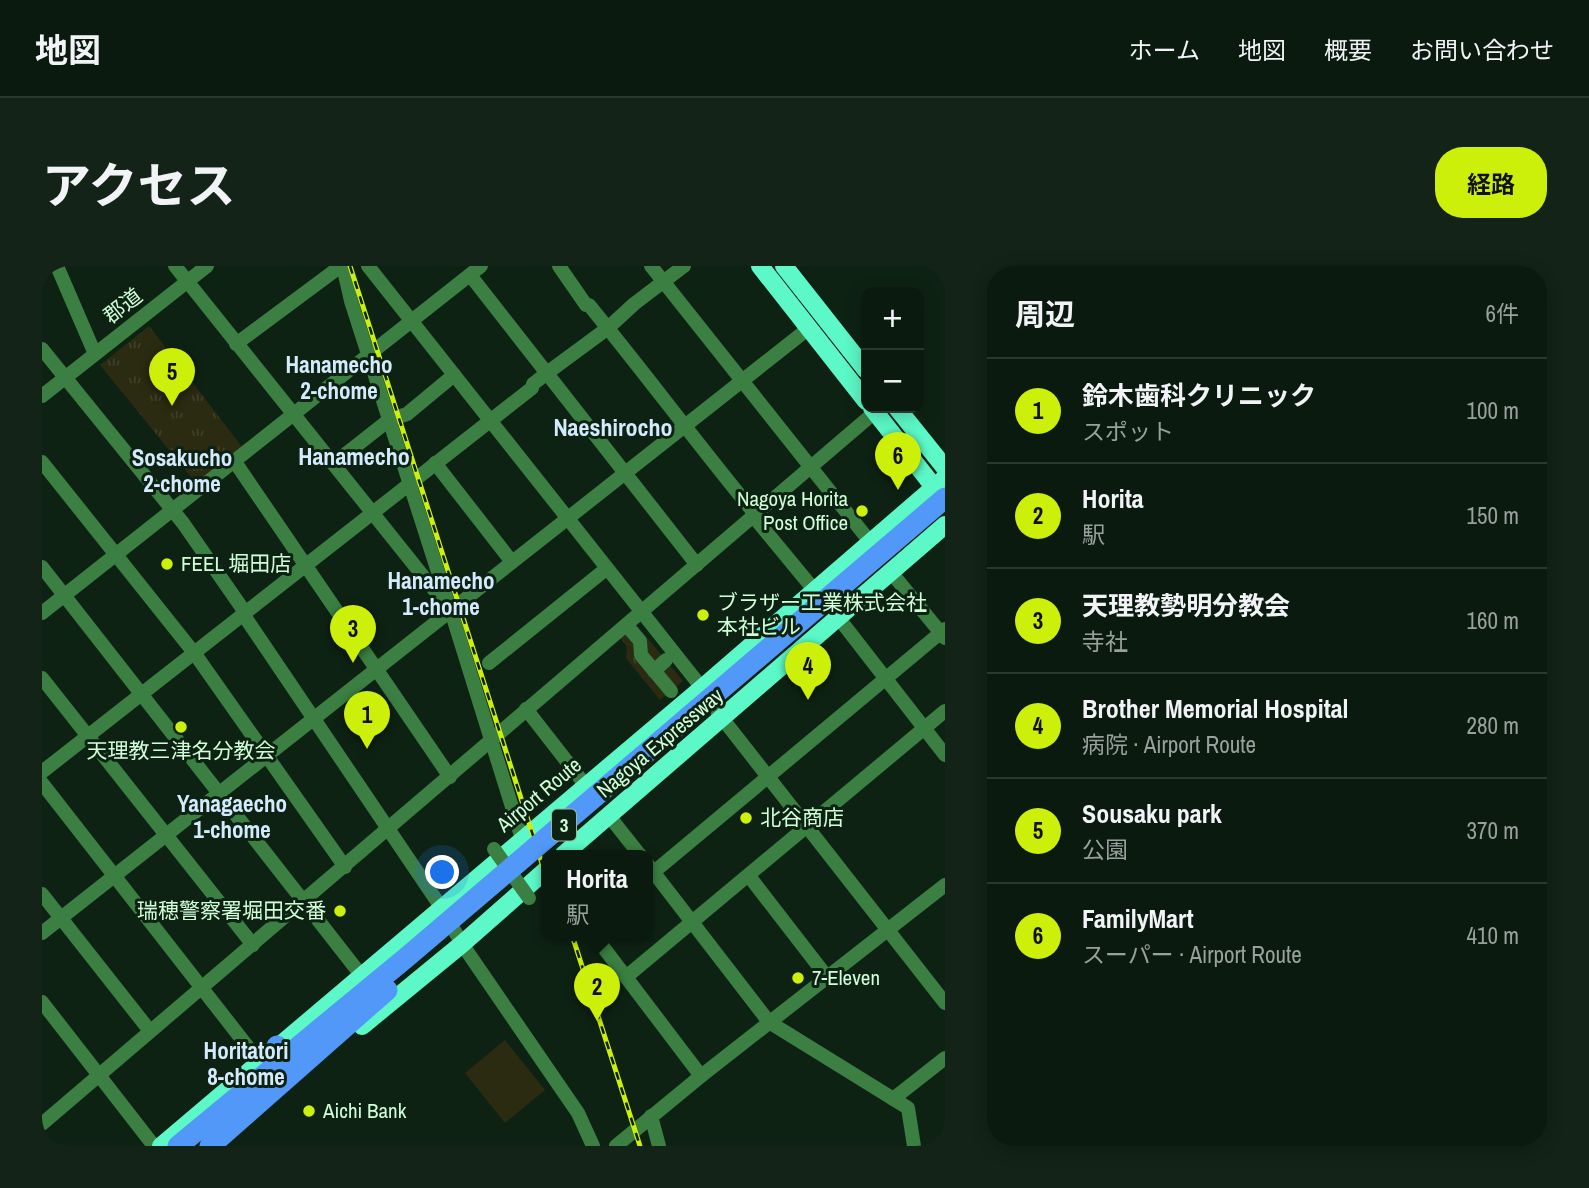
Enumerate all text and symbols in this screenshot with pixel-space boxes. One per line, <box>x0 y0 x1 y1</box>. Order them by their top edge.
text: 地図 <box>35 28 101 72</box>
text: ホーム <box>1129 34 1200 66</box>
text: 地図 <box>1238 34 1286 66</box>
text: 概要 <box>1324 34 1372 66</box>
text: お問い合わせ <box>1410 34 1554 66</box>
button: 経路 <box>1435 147 1547 218</box>
text: アクセス <box>42 152 236 218</box>
street label: 郡道 <box>97 281 148 330</box>
map controls <box>861 287 924 413</box>
button: + <box>861 287 924 350</box>
text: 周辺 <box>1015 294 1075 334</box>
text: 6件 <box>1486 298 1519 329</box>
pin: 5 <box>149 348 195 406</box>
district label: Hanamecho 2-chome <box>286 349 392 406</box>
button: − <box>861 350 924 413</box>
text: 鈴木歯科クリニック <box>1082 378 1316 413</box>
text: 1 <box>1033 395 1043 426</box>
text: 100 m <box>1467 395 1519 426</box>
district label: Naeshirocho <box>553 411 673 443</box>
text: スポット <box>1082 416 1174 447</box>
pin: 6 <box>875 432 921 490</box>
district label: Hanamecho <box>298 440 410 472</box>
district label: Sosakucho 2-chome <box>132 442 232 499</box>
text: Horita <box>1082 481 1144 516</box>
place label: Nagoya Horita Post Office <box>737 484 848 537</box>
text: 2 <box>1033 500 1043 531</box>
text: 150 m <box>1467 500 1519 531</box>
marker: Nagoya Horita Post Office <box>854 503 870 519</box>
text: 駅 <box>1082 519 1105 550</box>
place label: FEEL 堀田店 <box>181 549 291 578</box>
marker: FEEL 堀田店 <box>159 556 175 572</box>
district label: Hanamecho 1-chome <box>388 565 494 622</box>
place label: ブラザー工業株式会社 本社ビル <box>717 588 927 641</box>
text: 天理教勢明分教会 <box>1082 588 1290 623</box>
pin: 3 <box>330 605 376 663</box>
text: 3 <box>1033 605 1043 636</box>
text: 160 m <box>1467 605 1519 636</box>
marker: ブラザー工業株式会社 本社ビル <box>695 607 711 623</box>
text: 寺社 <box>1082 626 1128 657</box>
pin: 4 <box>785 642 831 700</box>
street label: Nagoya Expressway <box>590 681 729 804</box>
pin: 1 <box>344 691 390 749</box>
text: Brother Memorial Hospital <box>1082 691 1349 726</box>
text: 4 <box>1033 710 1043 741</box>
text: 280 m <box>1467 710 1519 741</box>
marker: 天理教三津名分教会 <box>173 719 189 735</box>
text: 病院 · Airport Route <box>1082 729 1256 760</box>
place label: 天理教三津名分教会 <box>87 736 276 765</box>
street label: Airport Route <box>489 751 587 839</box>
district label: Yanagaecho 1-chome <box>177 788 287 845</box>
text: Sousaku park <box>1082 796 1222 831</box>
place label: 北谷商店 <box>760 803 844 832</box>
road number: 3 <box>552 810 576 840</box>
marker: 北谷商店 <box>738 810 754 826</box>
text: 5 <box>1033 815 1043 846</box>
text: 370 m <box>1467 815 1519 846</box>
text: 公園 <box>1082 834 1128 865</box>
popup <box>541 850 653 941</box>
your location <box>425 855 459 889</box>
text: Horita <box>566 861 628 896</box>
place label: 瑞穂警察署堀田交番 <box>137 896 326 925</box>
text: 駅 <box>566 899 589 930</box>
text: FamilyMart <box>1082 901 1194 936</box>
marker: 瑞穂警察署堀田交番 <box>332 903 348 919</box>
text: 6 <box>1033 920 1043 951</box>
text: 410 m <box>1467 920 1519 951</box>
text: スーパー · Airport Route <box>1082 939 1302 970</box>
pin: 2 <box>574 963 620 1021</box>
place label: 7-Eleven <box>812 963 880 992</box>
marker: 7-Eleven <box>790 970 806 986</box>
district label: Horitatori 8-chome <box>204 1035 288 1092</box>
place label: Aichi Bank <box>322 1096 407 1125</box>
marker: Aichi Bank <box>301 1103 317 1119</box>

